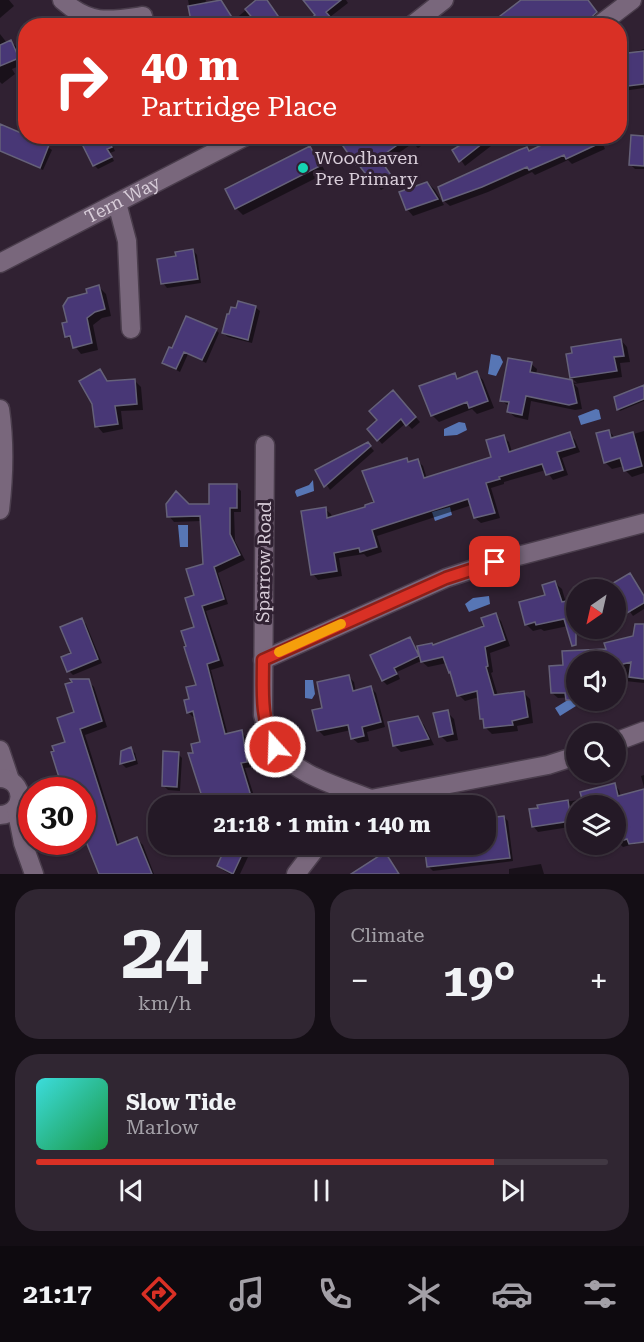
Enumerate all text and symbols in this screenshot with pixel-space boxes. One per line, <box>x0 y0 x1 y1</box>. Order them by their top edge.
text: 40 m <box>141 41 239 90</box>
icon: right <box>42 42 120 120</box>
text: Partridge Place <box>141 91 337 123</box>
place label: Woodhaven Pre Primary <box>315 147 419 189</box>
marker: Woodhaven Pre Primary <box>296 161 310 175</box>
street label: Tern Way <box>81 171 164 227</box>
street label: Sparrow Road <box>252 501 275 623</box>
pin <box>469 536 520 587</box>
icon: arrive <box>478 545 511 578</box>
north arrow <box>566 579 626 639</box>
map controls <box>566 579 626 855</box>
button: sound <box>566 651 626 711</box>
position arrow <box>243 715 307 779</box>
button: search <box>566 723 626 783</box>
speed limit sign: 30 <box>18 777 96 855</box>
button: layers <box>566 795 626 855</box>
text: 21:18 · 1 min · 140 m <box>213 812 431 837</box>
text: 24 <box>121 906 208 997</box>
text: Climate <box>351 923 425 947</box>
text: 19° <box>443 954 516 1007</box>
text: − <box>351 961 369 1000</box>
text: + <box>590 961 608 1000</box>
text: km/h <box>138 991 192 1015</box>
text: Slow Tide <box>126 1090 236 1115</box>
text: Marlow <box>126 1115 199 1139</box>
icon: previous <box>115 1174 148 1207</box>
icon: pause <box>305 1174 338 1207</box>
icon: next <box>496 1174 529 1207</box>
icon: directions <box>138 1273 180 1315</box>
icon: music <box>226 1273 268 1315</box>
icon: phone <box>314 1273 356 1315</box>
icon: climate <box>403 1273 445 1315</box>
icon: car <box>491 1273 533 1315</box>
icon: filters <box>579 1273 621 1315</box>
text: 21:17 <box>23 1278 92 1310</box>

